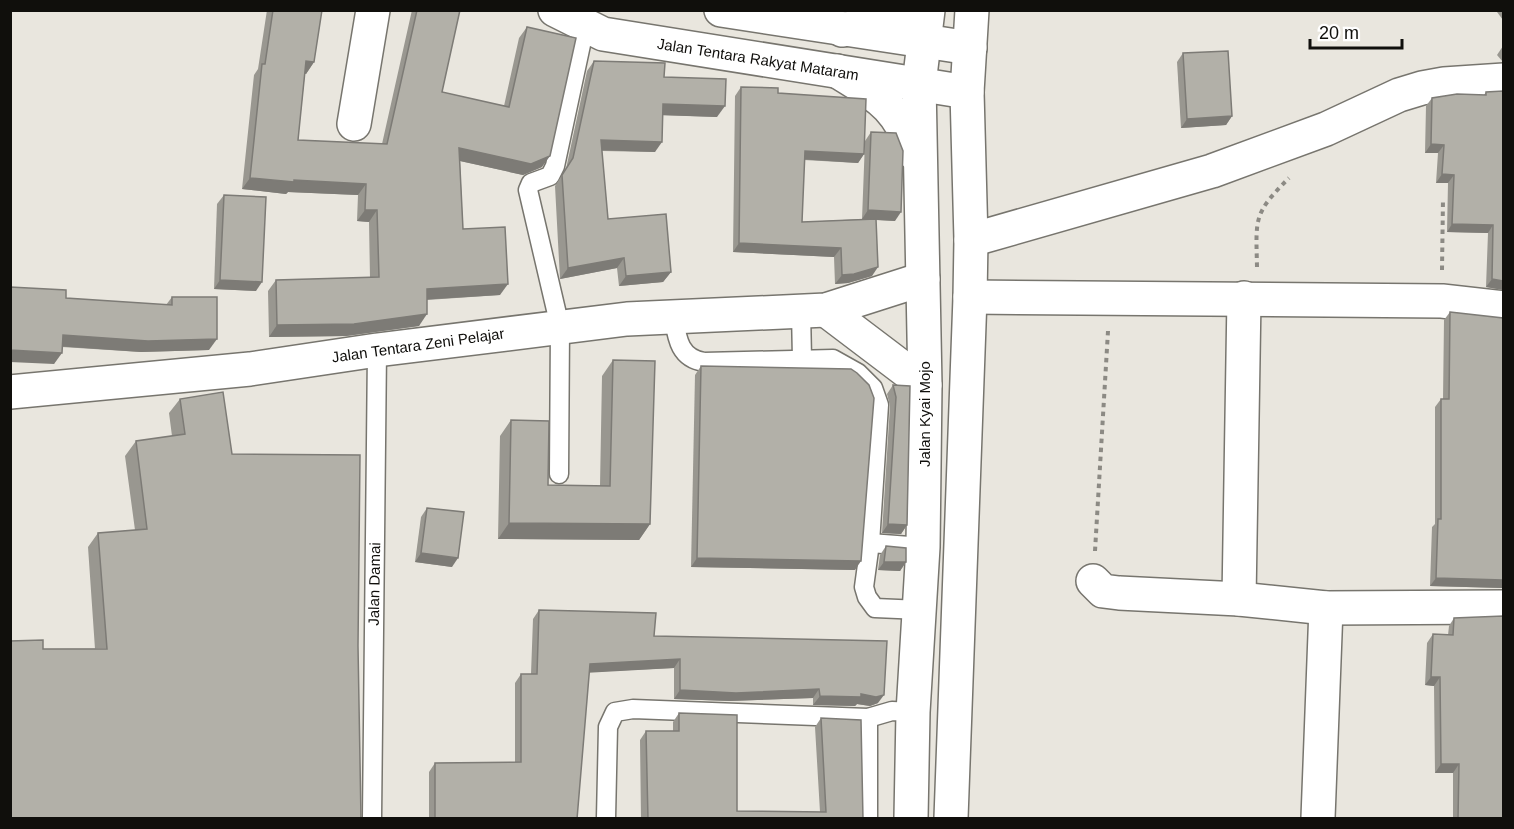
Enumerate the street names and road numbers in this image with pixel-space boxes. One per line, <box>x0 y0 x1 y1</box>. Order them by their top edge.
street label: Jalan Tentara Rakyat Mataram <box>656 35 860 83</box>
street label: Jalan Tentara Zeni Pelajar <box>331 324 505 366</box>
street label: Jalan Kyai Mojo <box>916 361 933 467</box>
street label: Jalan Damai <box>365 542 383 626</box>

